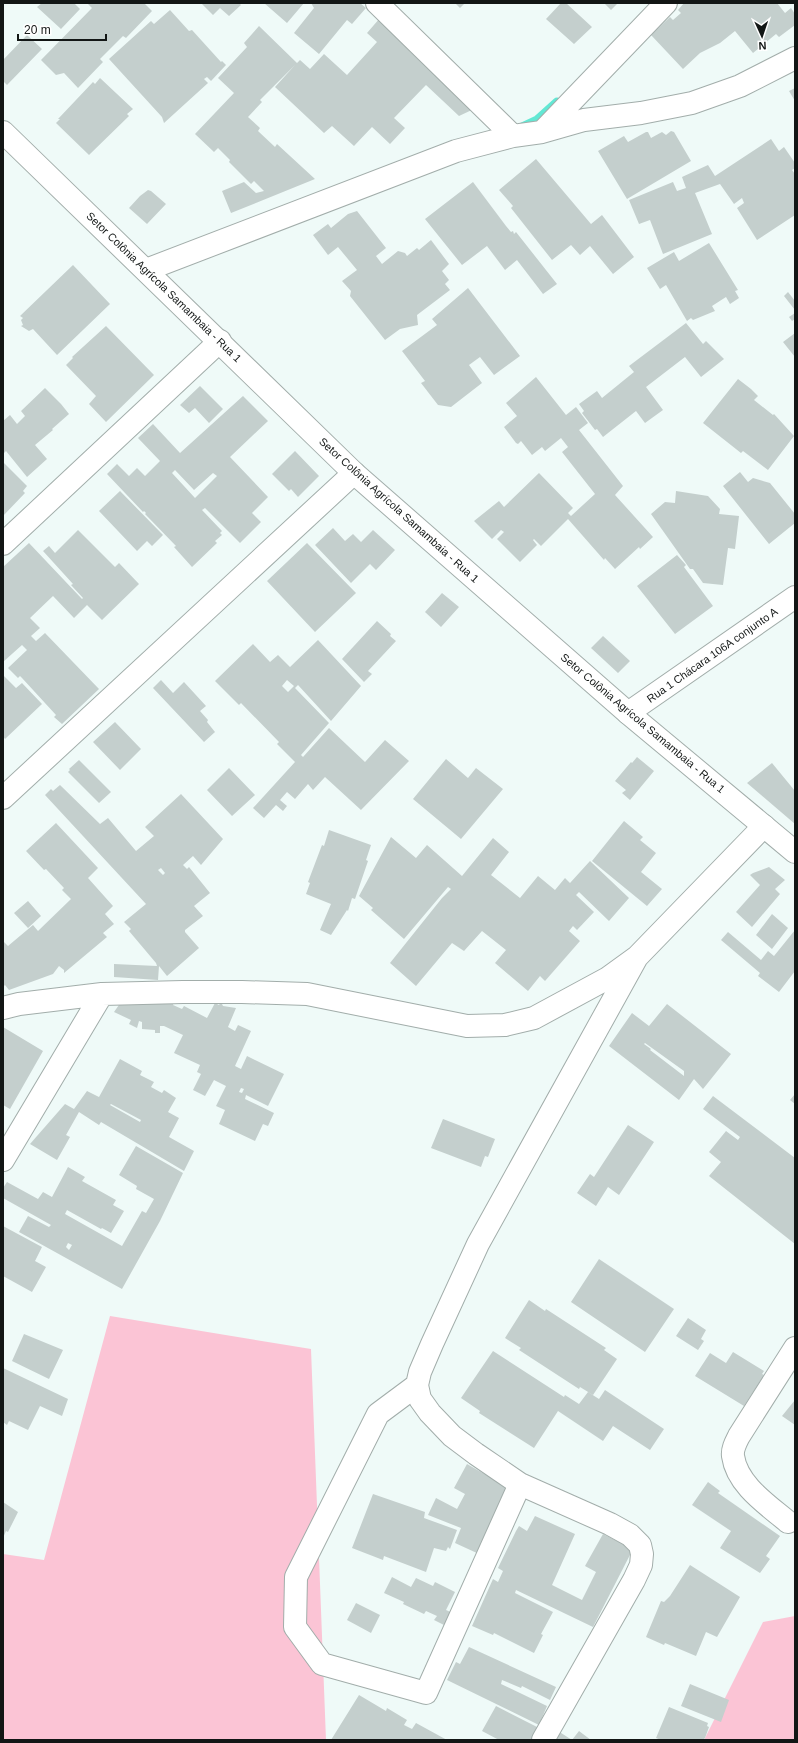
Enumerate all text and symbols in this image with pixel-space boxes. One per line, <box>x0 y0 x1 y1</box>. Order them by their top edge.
scale bar <box>18 16 106 42</box>
north arrow <box>742 16 782 56</box>
text: 20 m <box>24 23 51 37</box>
text: N <box>758 40 767 52</box>
street label: Setor Colônia Agrícola Samambaia - Rua 1 <box>84 210 244 364</box>
street label: Setor Colônia Agrícola Samambaia - Rua 1 <box>317 435 481 585</box>
street label: Rua 1 Chácara 106A conjunto A <box>644 605 780 705</box>
street label: Setor Colônia Agrícola Samambaia - Rua 1 <box>559 651 727 795</box>

